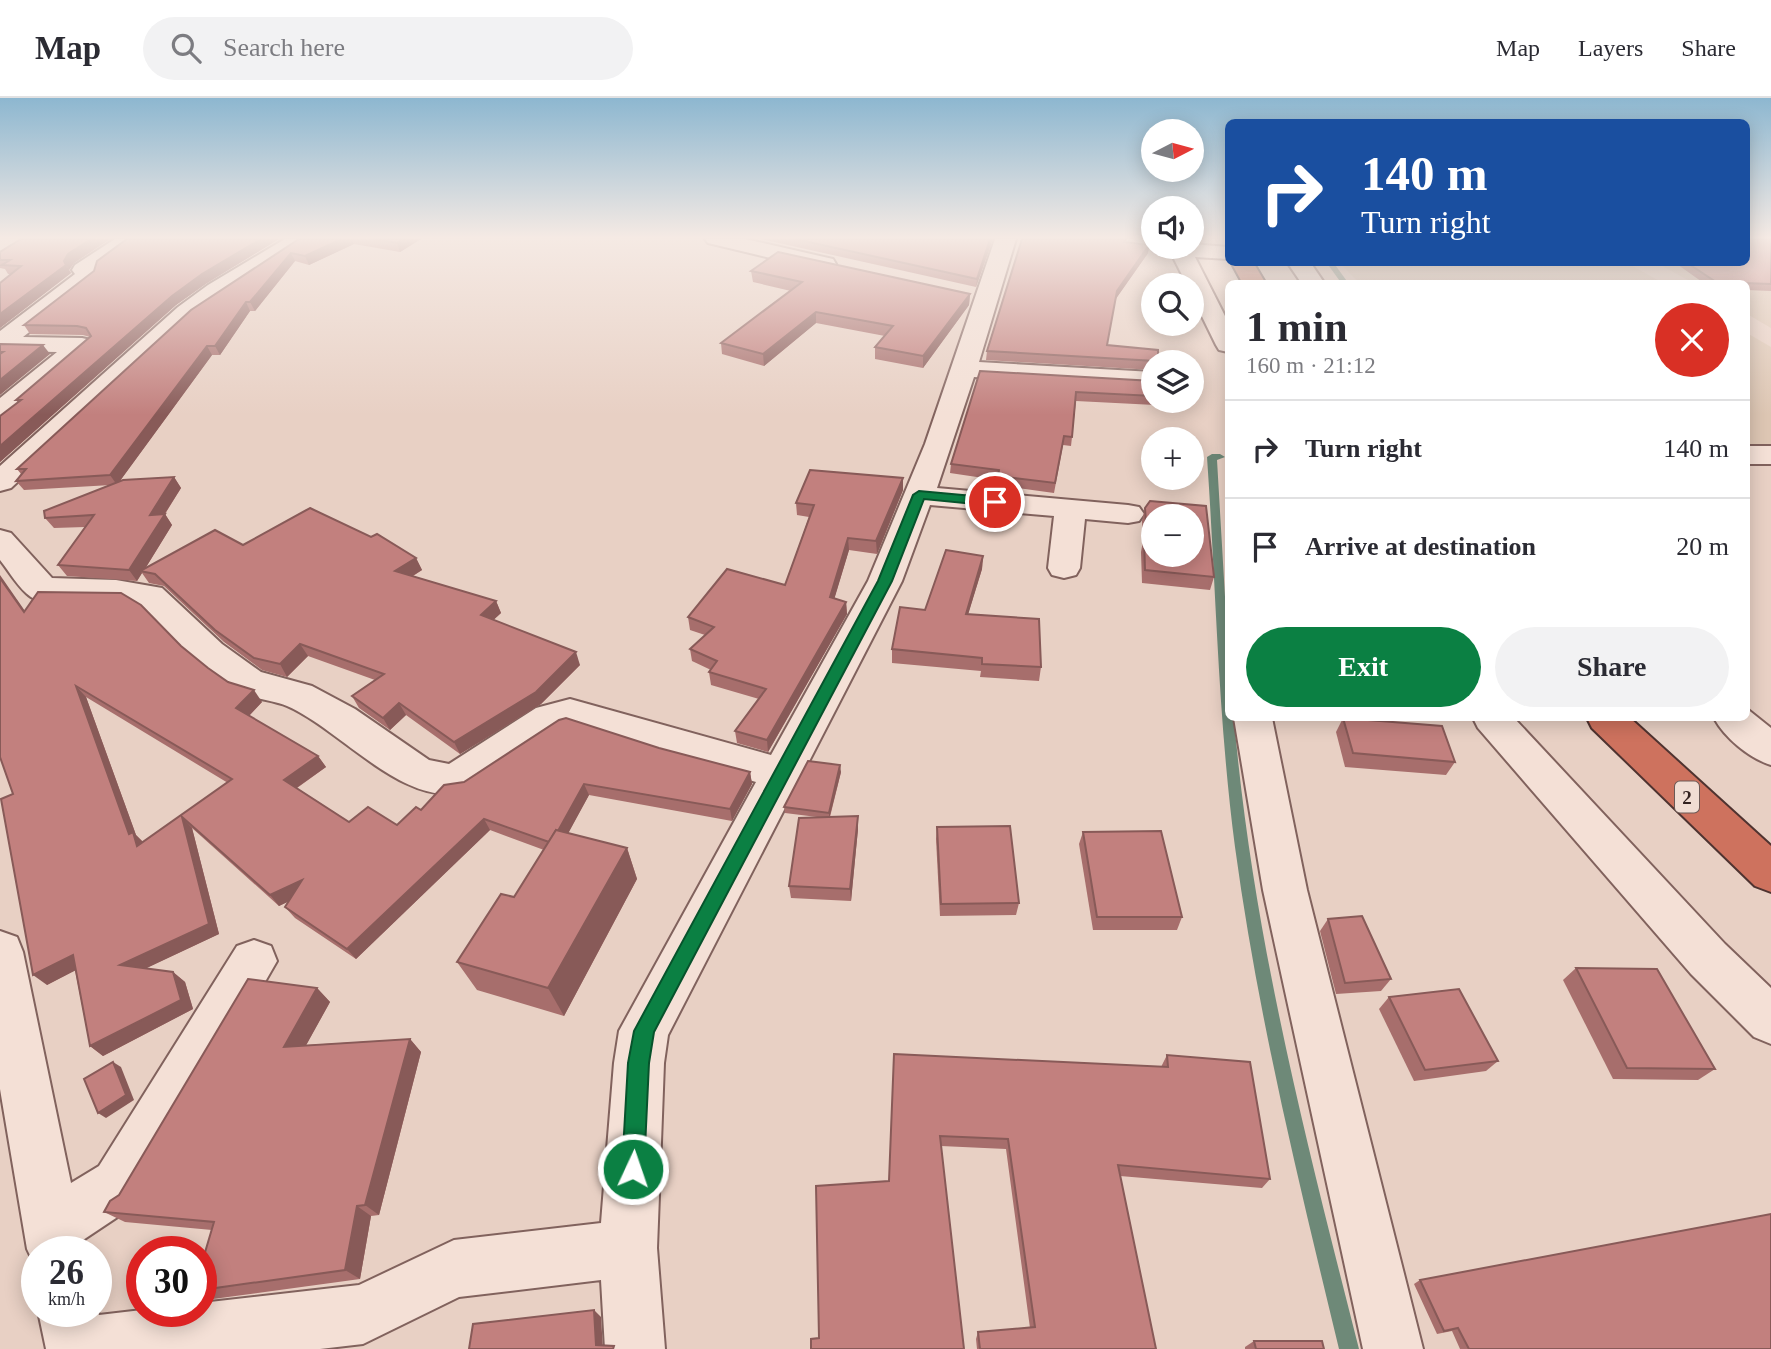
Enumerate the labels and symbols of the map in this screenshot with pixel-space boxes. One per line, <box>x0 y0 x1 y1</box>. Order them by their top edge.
north arrow <box>1141 119 1204 182</box>
pin <box>965 472 1025 532</box>
road number: 2 <box>1675 782 1699 812</box>
position arrow <box>596 1132 670 1206</box>
speed limit sign: 30 <box>126 1236 217 1327</box>

